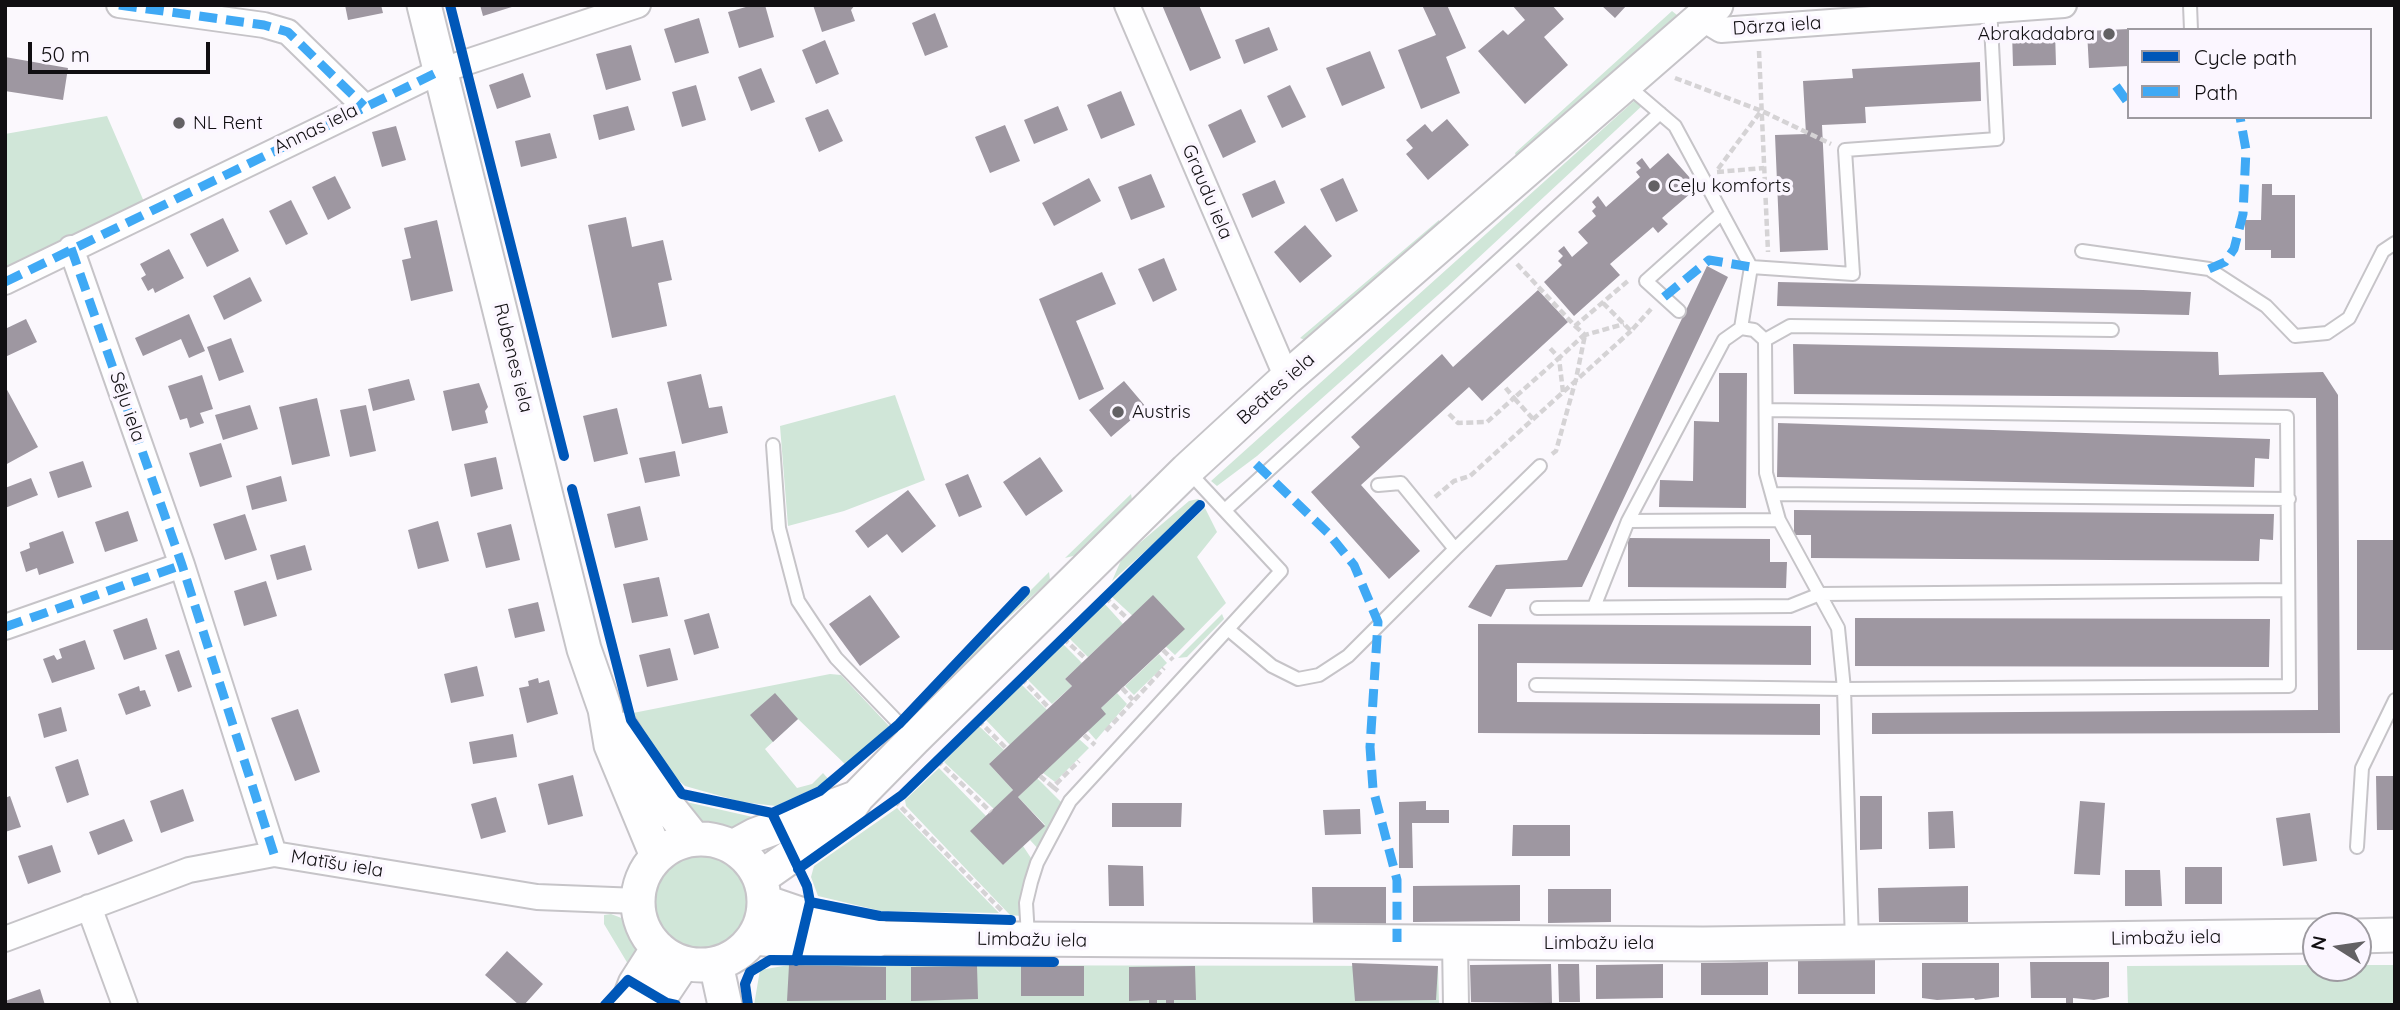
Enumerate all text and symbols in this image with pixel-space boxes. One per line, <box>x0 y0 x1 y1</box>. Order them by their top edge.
street label: Dārza iela <box>1732 12 1822 40</box>
place label: Abrakadabra <box>1978 23 2095 45</box>
marker: Abrakadabra <box>2101 26 2117 42</box>
scale bar <box>32 28 214 72</box>
legend <box>2127 28 2372 119</box>
text: 50 m <box>41 41 90 67</box>
text: Cycle path <box>2194 44 2297 70</box>
text: Path <box>2194 79 2238 105</box>
street label: Annas iela <box>270 99 362 159</box>
place label: NL Rent <box>193 112 263 134</box>
marker: NL Rent <box>171 115 187 131</box>
street label: Graudu iela <box>1177 141 1237 243</box>
place label: Ceļu komforts <box>1668 175 1791 197</box>
marker: Ceļu komforts <box>1646 178 1662 194</box>
street label: Rubenes iela <box>488 301 538 415</box>
street label: Beātes iela <box>1233 348 1319 430</box>
street label: Sēļu iela <box>104 369 150 445</box>
place label: Austris <box>1132 401 1191 423</box>
marker: Austris <box>1110 404 1126 420</box>
street label: Matīšu iela <box>289 845 385 883</box>
north arrow <box>2302 912 2372 982</box>
street label: Limbažu iela <box>2111 926 2221 950</box>
street label: Limbažu iela <box>977 928 1087 952</box>
street label: Limbažu iela <box>1544 932 1654 954</box>
text: N <box>2305 934 2332 952</box>

